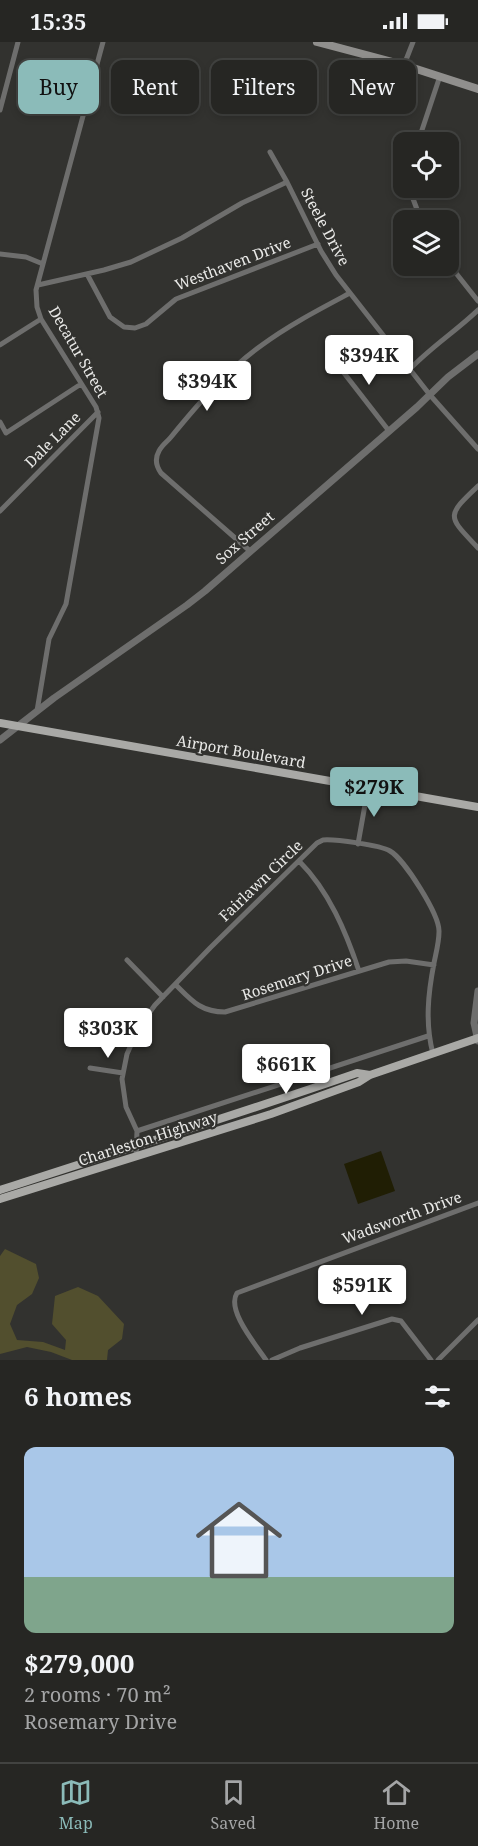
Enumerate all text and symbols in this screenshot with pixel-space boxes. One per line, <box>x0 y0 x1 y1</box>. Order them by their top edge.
text: 15:35 <box>30 6 86 36</box>
chip: Buy <box>18 60 99 114</box>
chip: Rent <box>111 60 199 114</box>
chip: Filters <box>211 60 317 114</box>
chip: New <box>329 60 416 114</box>
map controls <box>393 132 459 276</box>
button: locate <box>393 132 459 198</box>
street label: Steele Drive <box>297 184 355 269</box>
button: layers <box>393 210 459 276</box>
street label: Westhaven Drive <box>172 232 293 294</box>
street label: Decatur Street <box>45 302 113 401</box>
pin: $394K <box>327 335 411 386</box>
text: $394K <box>339 341 399 368</box>
pin: $394K <box>165 361 249 412</box>
text: $394K <box>177 367 237 394</box>
street label: Dale Lane <box>20 407 85 472</box>
street label: Sox Street <box>211 506 278 568</box>
street label: Airport Boulevard <box>175 730 307 772</box>
pin: $279K <box>332 767 416 818</box>
text: $279K <box>344 773 404 800</box>
street label: Fairlawn Circle <box>214 835 307 925</box>
street label: Rosemary Drive <box>239 950 354 1004</box>
pin: $303K <box>66 1008 150 1059</box>
text: $303K <box>78 1014 138 1041</box>
pin: $661K <box>244 1044 328 1095</box>
text: $661K <box>256 1050 316 1077</box>
street label: Charleston Highway <box>76 1106 220 1170</box>
street label: Wadsworth Drive <box>339 1186 464 1248</box>
pin: $591K <box>320 1265 404 1316</box>
text: $591K <box>332 1271 392 1298</box>
text: 6 homes <box>24 1378 132 1414</box>
icon: filters <box>421 1380 454 1413</box>
icon: home <box>185 1486 293 1594</box>
text: $279,000 <box>24 1645 134 1681</box>
text: 2 rooms · 70 m² <box>24 1681 171 1708</box>
text: Rosemary Drive <box>24 1708 177 1735</box>
tab: Map <box>59 1776 93 1834</box>
tab: Saved <box>210 1776 256 1834</box>
tab: Home <box>374 1776 419 1834</box>

